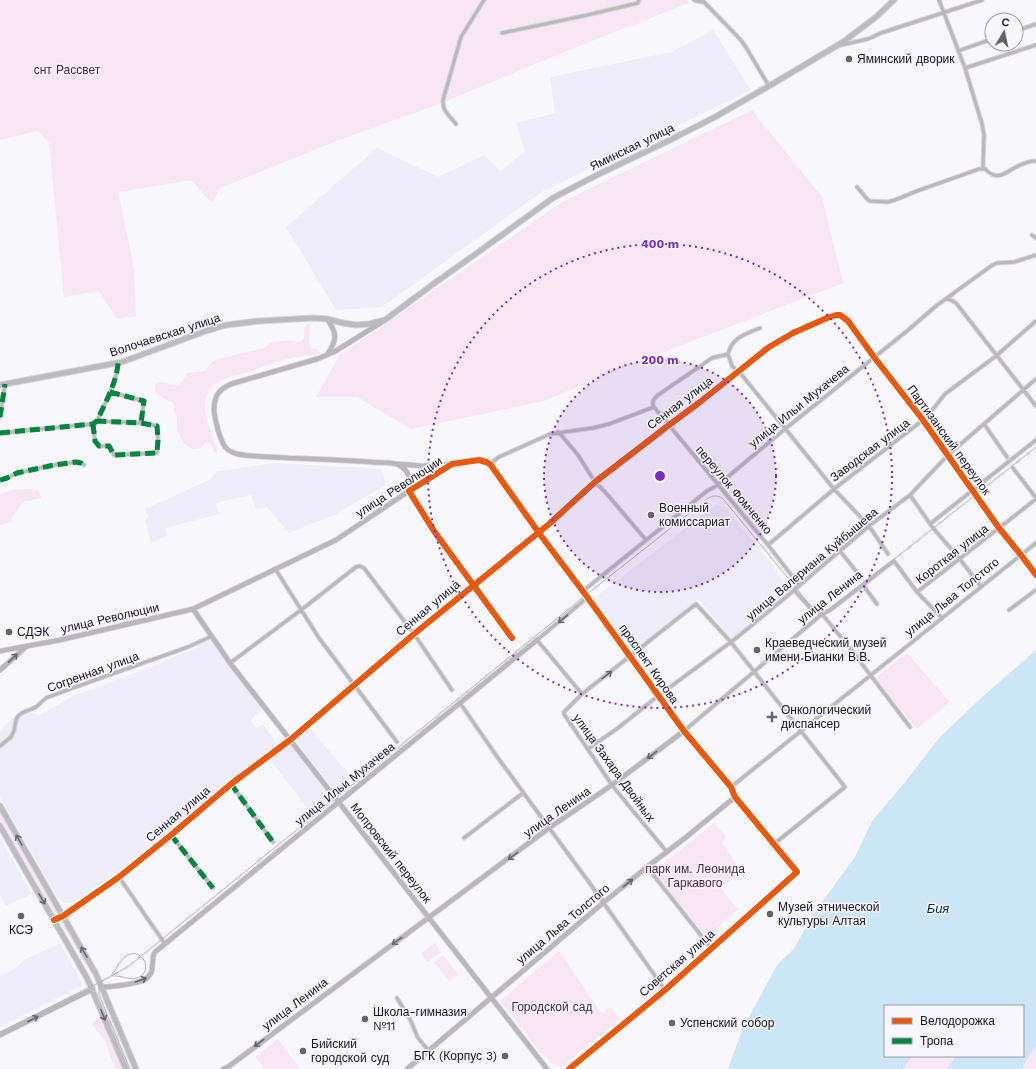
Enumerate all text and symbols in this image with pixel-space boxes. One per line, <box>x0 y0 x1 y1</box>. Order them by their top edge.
north arrow <box>984 12 1024 52</box>
text: С <box>1001 16 1010 30</box>
place label: Яминский дворик <box>857 52 955 66</box>
marker: Яминский дворик <box>844 54 854 64</box>
park label: снт Рассвет <box>34 63 101 77</box>
street label: Яминская улица <box>588 120 677 173</box>
text: 400 m <box>641 237 679 251</box>
street label: Волочаевская улица <box>108 310 222 360</box>
text: 200 m <box>641 353 679 367</box>
street label: улица Ильи Мухачева <box>746 361 852 450</box>
street label: Сенная улица <box>644 373 716 432</box>
street label: Партизанский переулок <box>904 382 994 498</box>
street label: Заводская улица <box>828 416 913 484</box>
street label: переулок Фомченко <box>693 443 775 537</box>
street label: улица Революции <box>353 454 445 520</box>
centre of rings <box>653 469 667 483</box>
place label: Военный комиссариат <box>659 501 730 529</box>
street label: улица Валериана Куйбышева <box>743 505 881 623</box>
marker: Военный комиссариат <box>646 510 656 520</box>
street label: Короткая улица <box>913 521 991 587</box>
street label: улица Льва Толстого <box>902 555 1002 639</box>
street label: улица Ленина <box>795 567 865 627</box>
street label: Сенная улица <box>393 577 463 639</box>
street label: улица Революции <box>60 600 160 636</box>
one-way arrow <box>557 614 568 623</box>
street label: проспект Кирова <box>616 622 682 707</box>
place label: СДЭК <box>17 625 49 639</box>
marker: СДЭК <box>4 627 14 637</box>
place label: Краеведческий музей имени Бианки В.В. <box>765 636 886 664</box>
marker: Краеведческий музей имени Бианки В.В. <box>752 645 762 655</box>
street label: Согренная улица <box>45 649 141 695</box>
one-way arrow <box>8 653 18 663</box>
one-way arrow <box>601 671 612 680</box>
place label: Онкологический диспансер <box>781 703 871 731</box>
street label: улица Захара Двойных <box>570 711 658 825</box>
marker: Онкологический диспансер <box>766 711 778 723</box>
street label: улица Ильи Мухачева <box>292 739 398 828</box>
one-way arrow <box>647 750 658 759</box>
street label: Сенная улица <box>143 783 213 845</box>
street label: улица Ленина <box>521 784 593 840</box>
street label: Мопровский переулок <box>348 800 435 906</box>
one-way arrow <box>15 834 23 846</box>
one-way arrow <box>508 851 519 860</box>
park label: парк им. Леонида Гаркавого <box>645 862 745 890</box>
one-way arrow <box>623 878 633 887</box>
street label: улица Льва Толстого <box>514 881 613 967</box>
one-way arrow <box>39 893 47 905</box>
place label: Музей этнической культуры Алтая <box>778 900 879 928</box>
water label: Бия <box>927 901 949 916</box>
marker: Музей этнической культуры Алтая <box>765 909 775 919</box>
marker: КСЭ <box>16 911 26 921</box>
place label: КСЭ <box>9 923 33 937</box>
street label: Советская улица <box>637 926 718 999</box>
one-way arrow <box>392 937 403 945</box>
one-way arrow <box>80 946 88 958</box>
street label: улица Ленина <box>260 975 331 1033</box>
one-way arrow <box>134 976 146 984</box>
park label: Городской сад <box>512 1000 593 1014</box>
place label: Школа-гимназия №11 <box>373 1005 467 1033</box>
legend <box>884 1005 1024 1057</box>
one-way arrow <box>100 1009 108 1021</box>
marker: Школа-гимназия №11 <box>360 1014 370 1024</box>
text: Велодорожка <box>920 1014 995 1028</box>
one-way arrow <box>26 1015 38 1022</box>
place label: Успенский собор <box>680 1016 775 1030</box>
marker: Успенский собор <box>667 1018 677 1028</box>
text: Тропа <box>920 1034 954 1048</box>
place label: Бийский городской суд <box>311 1037 389 1065</box>
one-way arrow <box>254 1039 265 1048</box>
marker: Бийский городской суд <box>298 1046 308 1056</box>
place label: БГК (Корпус 3) <box>414 1049 497 1063</box>
marker: БГК (Корпус 3) <box>500 1051 510 1061</box>

